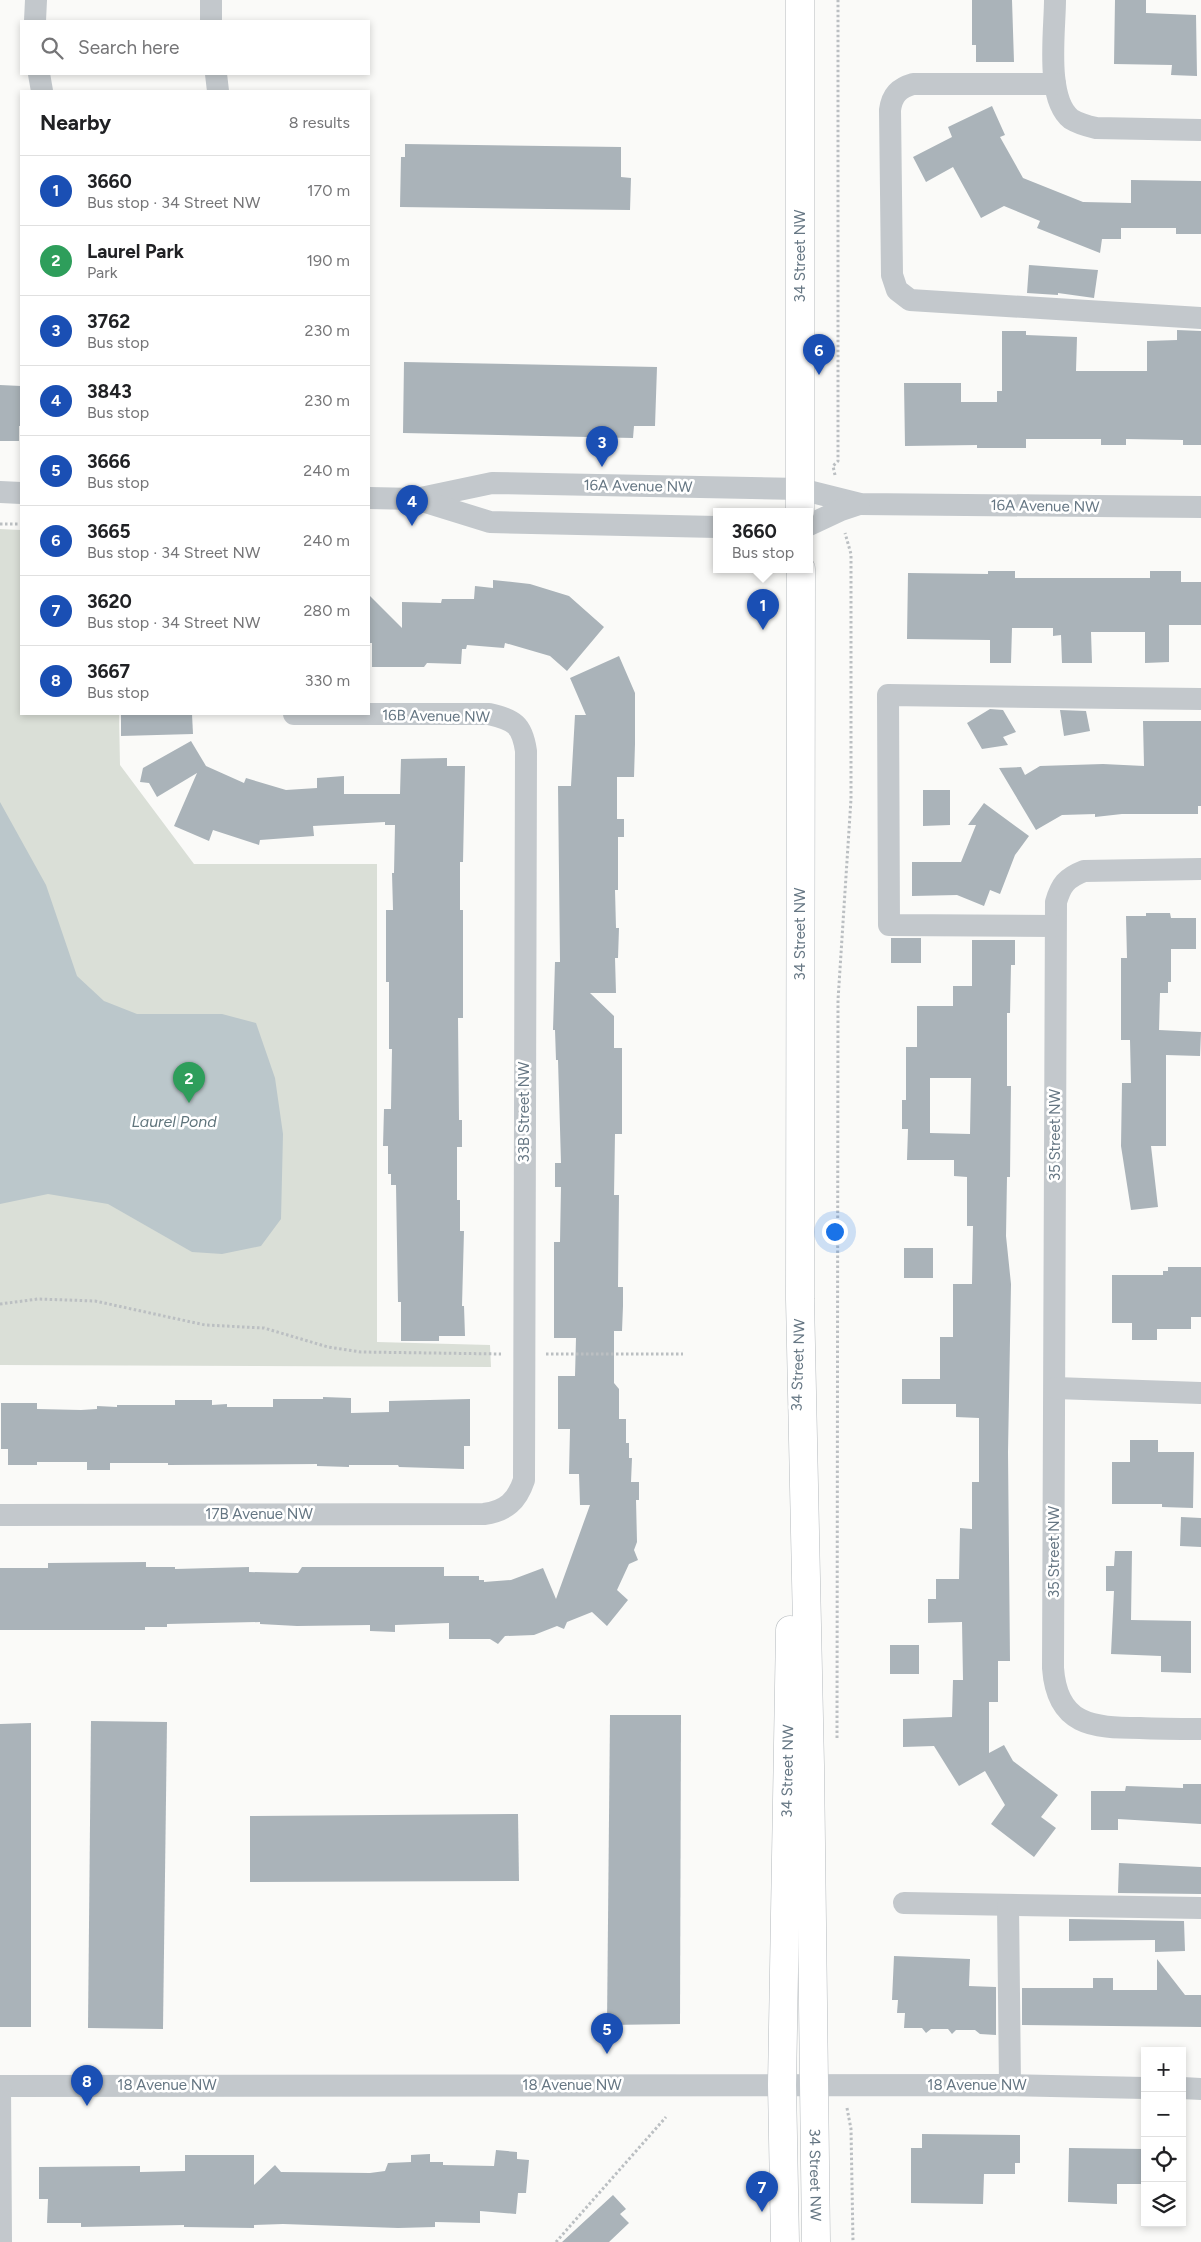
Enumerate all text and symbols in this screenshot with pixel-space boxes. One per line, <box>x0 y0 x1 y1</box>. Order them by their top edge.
search box <box>20 20 370 75</box>
icon: search <box>38 34 66 62</box>
text: Search here <box>78 36 180 59</box>
text: Nearby <box>40 110 111 135</box>
text: 8 results <box>289 113 350 132</box>
text: 3660 <box>87 170 132 193</box>
text: 1 <box>53 181 59 200</box>
text: 170 m <box>307 181 350 200</box>
text: Bus stop · 34 Street NW <box>87 193 260 212</box>
street label: 34 Street NW <box>791 209 809 302</box>
text: Laurel Park <box>87 240 184 263</box>
text: 2 <box>51 251 61 270</box>
text: 190 m <box>307 251 350 270</box>
text: Park <box>87 263 117 282</box>
text: 3762 <box>87 310 130 333</box>
text: 3 <box>52 321 60 340</box>
text: 230 m <box>305 321 350 340</box>
text: Bus stop <box>87 333 149 352</box>
pin: 6 <box>803 334 835 375</box>
text: 3843 <box>87 380 132 403</box>
text: 4 <box>51 391 61 410</box>
text: 230 m <box>305 391 350 410</box>
text: Bus stop <box>87 403 149 422</box>
pin: 3 <box>586 426 618 467</box>
text: 3666 <box>87 450 131 473</box>
text: 5 <box>51 461 61 480</box>
text: 240 m <box>303 461 350 480</box>
text: Bus stop <box>87 473 149 492</box>
street label: 16A Avenue NW <box>583 476 693 496</box>
pin: 4 <box>396 485 428 526</box>
street label: 16A Avenue NW <box>990 496 1100 516</box>
popup <box>713 508 813 573</box>
text: 3665 <box>87 520 131 543</box>
text: 3660 <box>732 520 777 543</box>
text: 6 <box>51 531 61 550</box>
text: 240 m <box>303 531 350 550</box>
text: Bus stop · 34 Street NW <box>87 543 260 562</box>
text: Bus stop <box>732 543 794 562</box>
pin: 1 <box>747 589 779 630</box>
text: 3620 <box>87 590 132 613</box>
text: 7 <box>52 601 60 620</box>
text: 280 m <box>303 601 350 620</box>
text: Bus stop · 34 Street NW <box>87 613 260 632</box>
text: 3667 <box>87 660 130 683</box>
text: 8 <box>51 671 61 690</box>
text: 330 m <box>305 671 350 690</box>
text: Bus stop <box>87 683 149 702</box>
street label: 16B Avenue NW <box>382 706 491 726</box>
street label: 34 Street NW <box>791 887 809 980</box>
street label: 33B Street NW <box>515 1061 533 1162</box>
pin: 2 <box>173 1062 205 1103</box>
street label: 35 Street NW <box>1046 1088 1064 1181</box>
water label: Laurel Pond <box>131 1112 217 1131</box>
your location <box>822 1219 848 1245</box>
street label: 34 Street NW <box>787 1318 809 1412</box>
street label: 17B Avenue NW <box>205 1505 313 1523</box>
street label: 35 Street NW <box>1045 1505 1063 1598</box>
street label: 34 Street NW <box>778 1724 797 1818</box>
pin: 5 <box>591 2013 623 2054</box>
map controls <box>1141 2047 1186 2227</box>
button: + <box>1141 2047 1186 2092</box>
pin: 8 <box>71 2065 103 2106</box>
street label: 18 Avenue NW <box>117 2076 217 2094</box>
street label: 18 Avenue NW <box>522 2076 622 2094</box>
street label: 18 Avenue NW <box>927 2076 1027 2094</box>
button: − <box>1141 2092 1186 2137</box>
street label: 34 Street NW <box>806 2128 825 2222</box>
button: locate <box>1141 2137 1186 2182</box>
pin: 7 <box>746 2171 778 2212</box>
button: layers <box>1141 2182 1186 2227</box>

